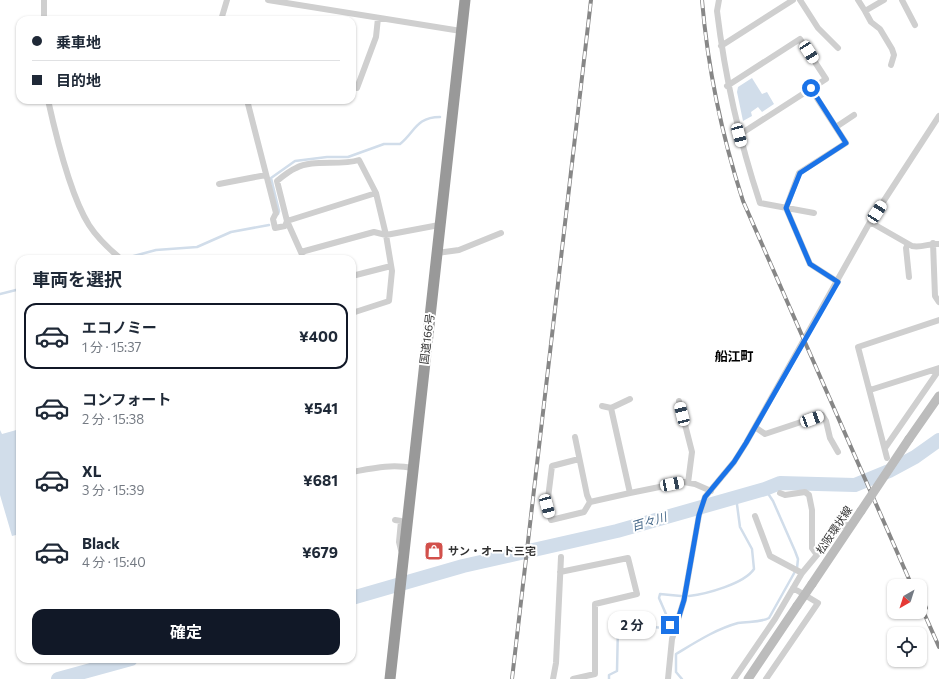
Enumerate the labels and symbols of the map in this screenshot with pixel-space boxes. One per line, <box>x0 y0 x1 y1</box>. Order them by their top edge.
car <box>797 39 821 65</box>
route start <box>802 79 820 97</box>
car <box>730 122 748 148</box>
car <box>865 199 889 225</box>
street label: 国道166号 <box>417 313 436 365</box>
district label: 船江町 <box>714 348 754 364</box>
car <box>673 401 691 427</box>
car <box>799 409 825 429</box>
car <box>659 476 685 492</box>
car <box>538 493 556 519</box>
street label: 松阪環状線 <box>813 503 854 556</box>
water label: 百々川 <box>629 509 670 533</box>
shop icon: サン・オート三宅 <box>423 540 445 562</box>
place label: サン・オート三宅 <box>448 544 536 557</box>
north arrow <box>887 579 927 619</box>
callout: 2 分 <box>608 611 656 639</box>
route end <box>661 616 679 634</box>

